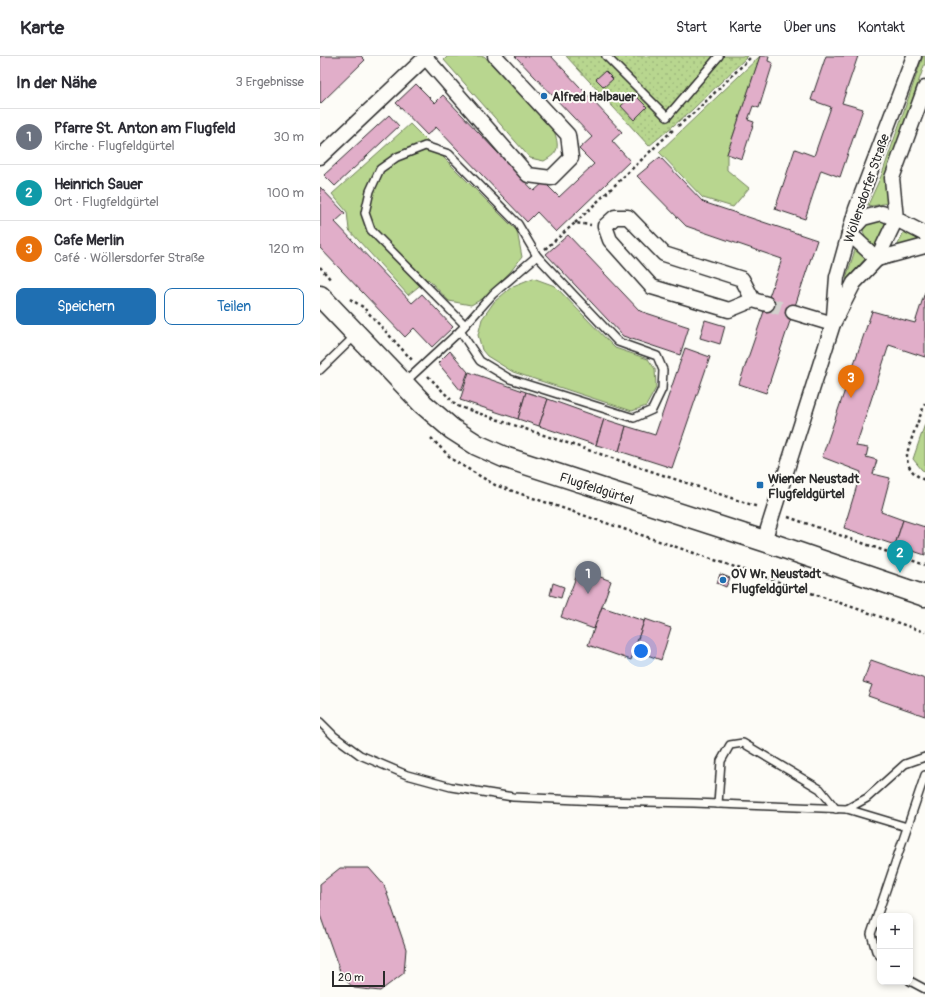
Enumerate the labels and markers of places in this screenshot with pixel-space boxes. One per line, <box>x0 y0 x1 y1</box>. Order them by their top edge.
place label: Alfred Halbauer <box>552 89 636 105</box>
marker: Alfred Halbauer <box>539 91 549 101</box>
pin: 3 <box>838 365 864 398</box>
place label: Wiener Neustadt Flugfeldgürtel <box>768 471 860 502</box>
marker: Wiener Neustadt Flugfeldgürtel <box>755 480 765 490</box>
pin: 2 <box>887 540 913 573</box>
pin: 1 <box>575 561 601 594</box>
place label: OV Wr. Neustadt Flugfeldgürtel <box>731 566 822 597</box>
marker: OV Wr. Neustadt Flugfeldgürtel <box>718 575 728 585</box>

